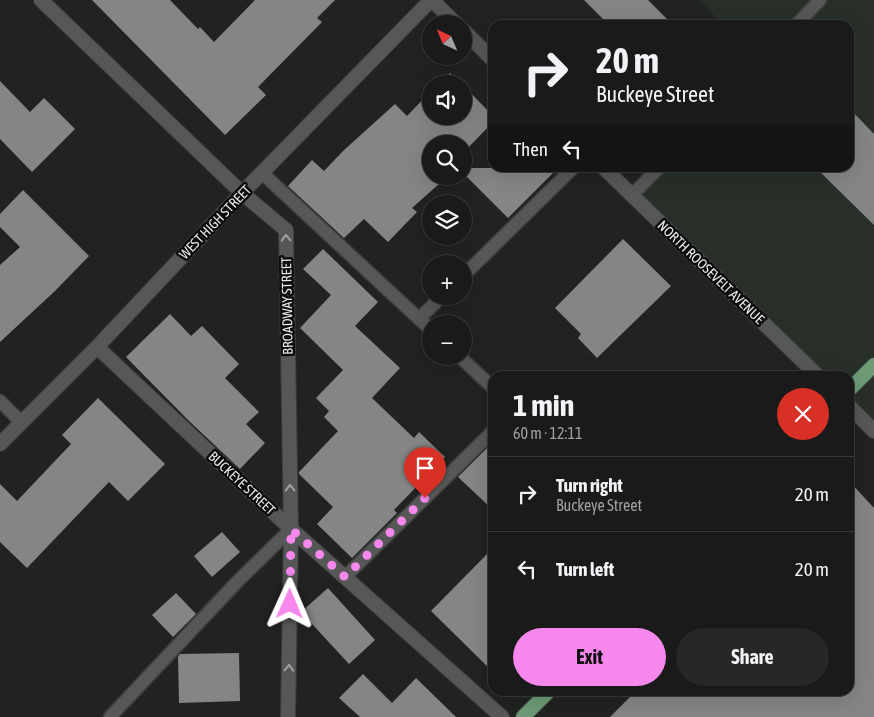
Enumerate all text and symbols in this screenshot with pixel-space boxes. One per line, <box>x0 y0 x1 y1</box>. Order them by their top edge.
north arrow <box>422 15 472 65</box>
map controls <box>422 15 472 365</box>
icon: right <box>513 40 578 105</box>
text: 20 m <box>596 40 659 80</box>
button: sound <box>422 75 472 125</box>
text: Buckeye Street <box>596 81 714 107</box>
button: search <box>422 135 472 185</box>
icon: left <box>558 135 586 163</box>
text: Then <box>513 138 548 160</box>
street label: WEST HIGH STREET <box>176 182 254 262</box>
button: layers <box>422 195 472 245</box>
street label: NORTH ROOSEVELT AVENUE <box>655 217 768 327</box>
one-way arrow <box>280 234 291 242</box>
button: + <box>422 255 472 305</box>
street label: BROADWAY STREET <box>278 257 296 355</box>
button: − <box>422 315 472 365</box>
text: 1 min <box>513 388 574 422</box>
button: close <box>777 388 829 440</box>
text: 60 m · 12:11 <box>513 424 583 442</box>
pin <box>404 447 446 498</box>
street label: BUCKEYE STREET <box>205 448 279 518</box>
icon: arrive <box>411 454 439 482</box>
text: Turn right <box>556 474 623 496</box>
icon: right <box>513 480 541 508</box>
text: 20 m <box>795 483 829 505</box>
one-way arrow <box>285 484 296 492</box>
text: Buckeye Street <box>556 496 642 514</box>
icon: left <box>513 555 541 583</box>
text: Turn left <box>556 558 614 580</box>
text: 20 m <box>795 558 829 580</box>
position arrow <box>263 577 315 629</box>
button: Exit <box>513 628 666 686</box>
button: Share <box>676 628 829 686</box>
one-way arrow <box>284 664 294 672</box>

